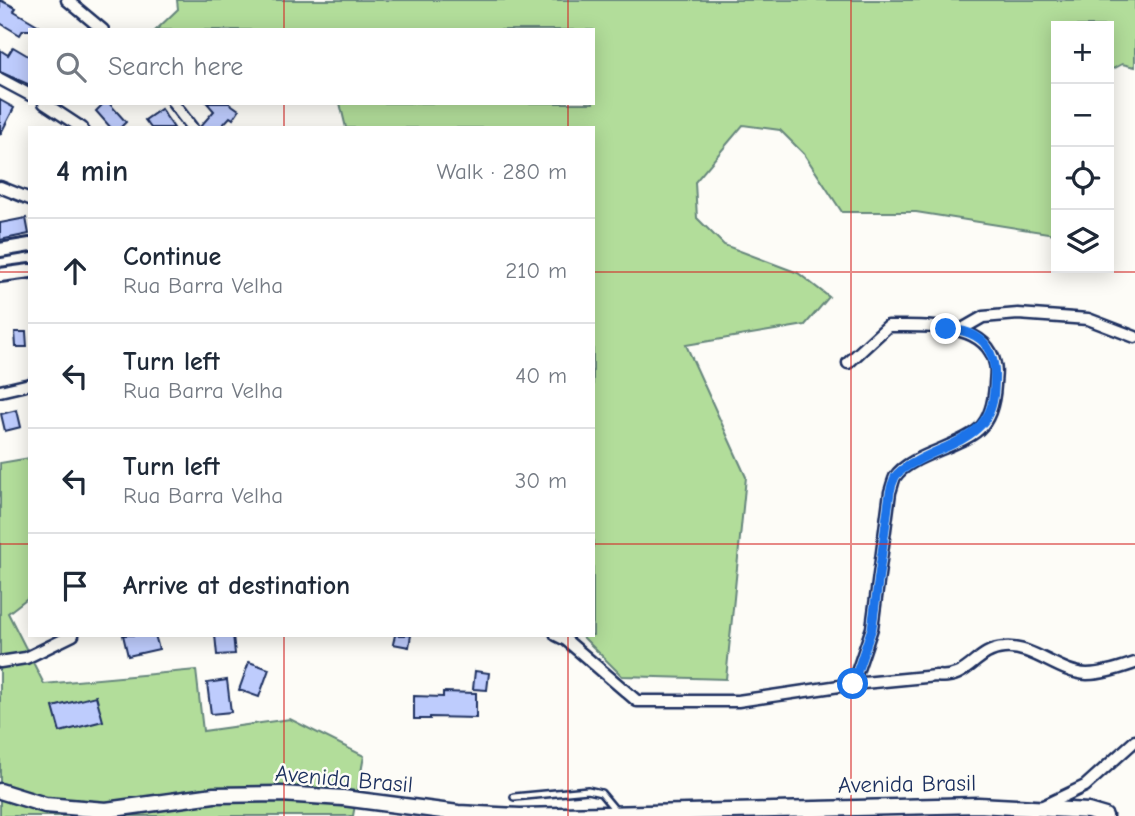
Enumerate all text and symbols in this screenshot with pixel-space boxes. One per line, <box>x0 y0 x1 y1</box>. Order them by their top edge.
map controls <box>1051 21 1114 273</box>
button: + <box>1051 21 1114 84</box>
search box <box>28 28 595 105</box>
icon: search <box>52 48 90 86</box>
text: Search here <box>108 52 243 82</box>
button: − <box>1051 84 1114 147</box>
button: locate <box>1051 147 1114 210</box>
text: 4 min <box>56 154 128 189</box>
text: Walk · 280 m <box>437 158 567 185</box>
button: layers <box>1051 210 1114 273</box>
text: Continue <box>123 242 221 272</box>
icon: ahead <box>56 252 94 290</box>
text: 210 m <box>505 257 567 284</box>
text: Rua Barra Velha <box>123 272 283 299</box>
route end <box>930 313 961 344</box>
text: Turn left <box>123 347 220 377</box>
icon: left <box>56 357 94 395</box>
text: 40 m <box>515 362 567 389</box>
text: Rua Barra Velha <box>123 377 283 404</box>
text: Turn left <box>123 452 220 482</box>
icon: left <box>56 462 94 500</box>
text: 30 m <box>515 467 567 494</box>
text: Rua Barra Velha <box>123 482 283 509</box>
icon: arrive <box>56 567 94 605</box>
text: Arrive at destination <box>123 571 350 601</box>
route start <box>837 668 868 699</box>
street label: Avenida Brasil <box>274 760 414 798</box>
street label: Avenida Brasil <box>838 769 976 799</box>

